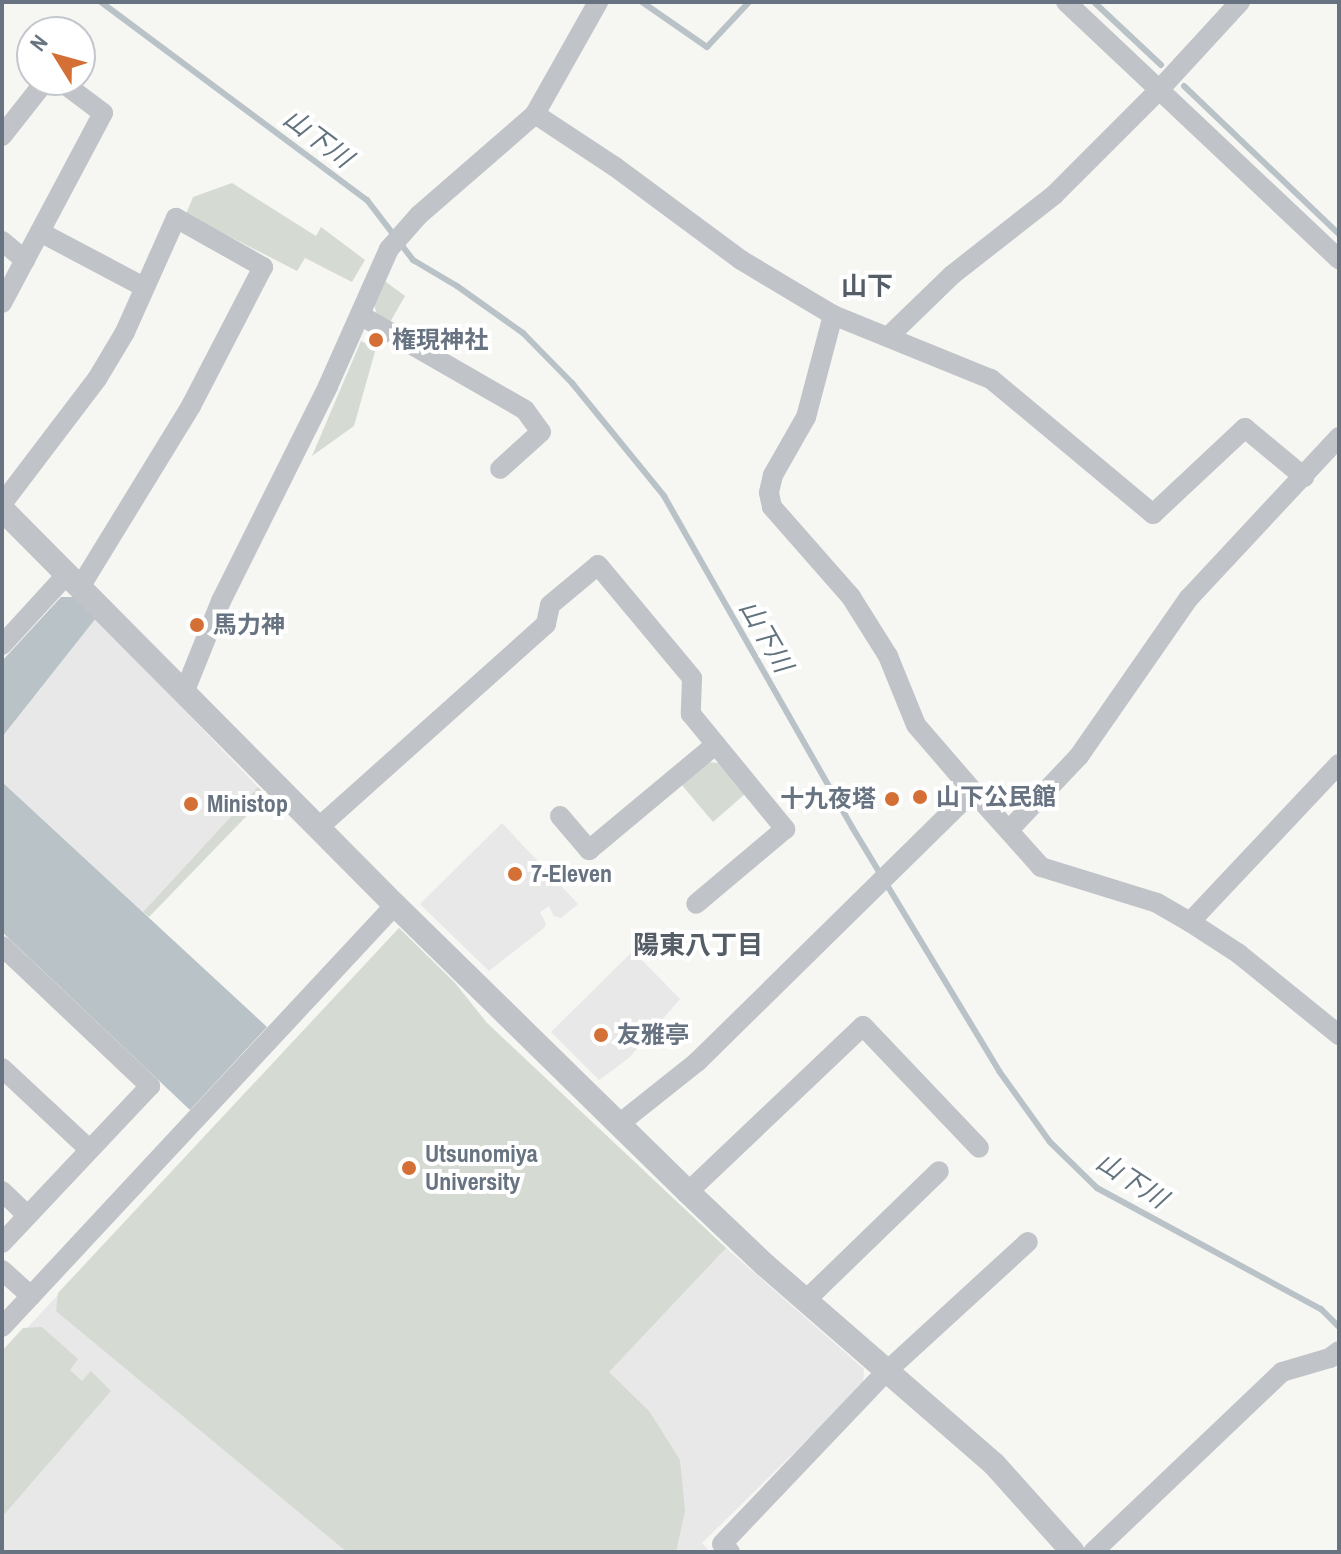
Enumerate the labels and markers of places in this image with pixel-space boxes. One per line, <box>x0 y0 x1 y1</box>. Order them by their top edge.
place label: 権現神社 <box>392 326 488 354</box>
marker: 権現神社 <box>367 331 385 349</box>
place label: 馬力神 <box>213 611 285 639</box>
marker: 馬力神 <box>188 616 206 634</box>
place label: 山下公民館 <box>936 783 1056 811</box>
place label: 十九夜塔 <box>780 785 876 813</box>
marker: 山下公民館 <box>911 788 929 806</box>
place label: Ministop <box>207 790 288 818</box>
marker: 十九夜塔 <box>883 790 901 808</box>
marker: Ministop <box>182 795 200 813</box>
place label: 7-Eleven <box>531 860 612 888</box>
marker: 7-Eleven <box>506 865 524 883</box>
place label: 友雅亭 <box>617 1021 689 1049</box>
marker: 友雅亭 <box>592 1026 610 1044</box>
place label: Utsunomiya University <box>425 1140 538 1196</box>
marker: Utsunomiya University <box>400 1159 418 1177</box>

